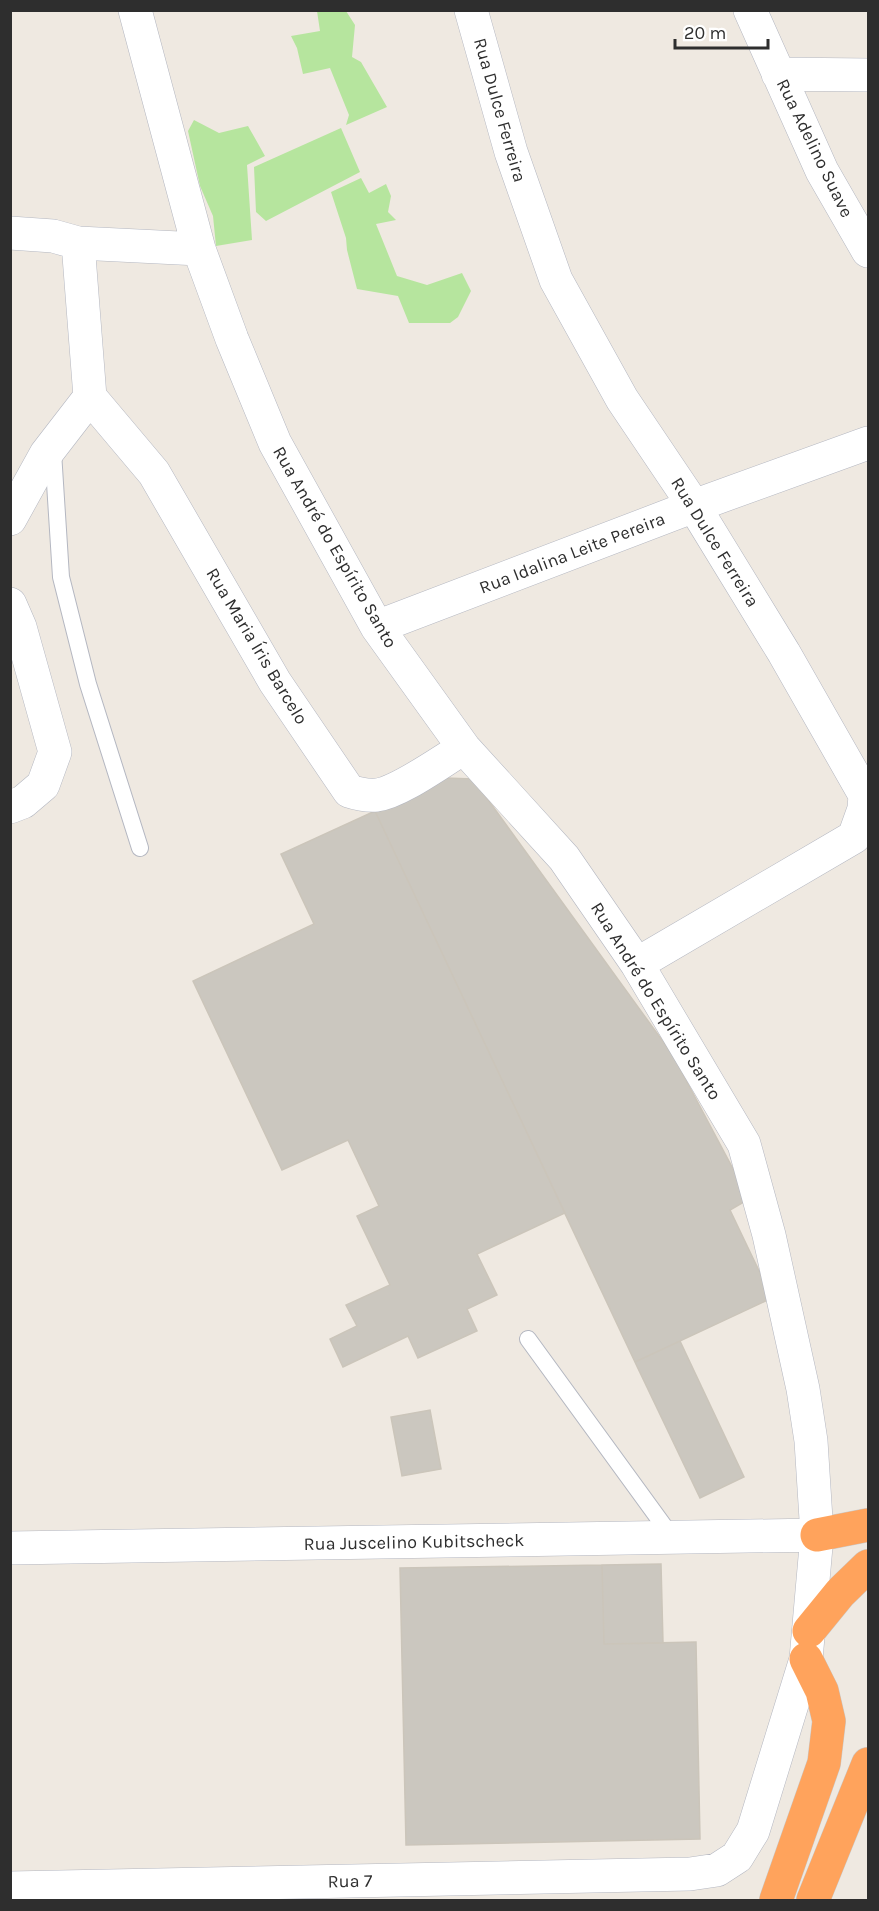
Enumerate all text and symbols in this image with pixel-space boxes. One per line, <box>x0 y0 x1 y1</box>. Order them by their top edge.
scale bar <box>675 12 768 50</box>
text: 20 m <box>684 22 726 44</box>
street label: Rua Dulce Ferreira <box>469 35 531 185</box>
street label: Rua Adelino Suave <box>772 75 858 221</box>
street label: Rua André do Espírito Santo <box>268 442 402 652</box>
street label: Rua Dulce Ferreira <box>666 473 764 611</box>
street label: Rua Idalina Leite Pereira <box>476 507 668 599</box>
street label: Rua Maria Íris Barcelo <box>201 563 313 728</box>
street label: Rua André do Espírito Santo <box>586 898 726 1104</box>
street label: Rua Juscelino Kubitscheck <box>304 1529 524 1555</box>
street label: Rua 7 <box>328 1870 373 1892</box>

